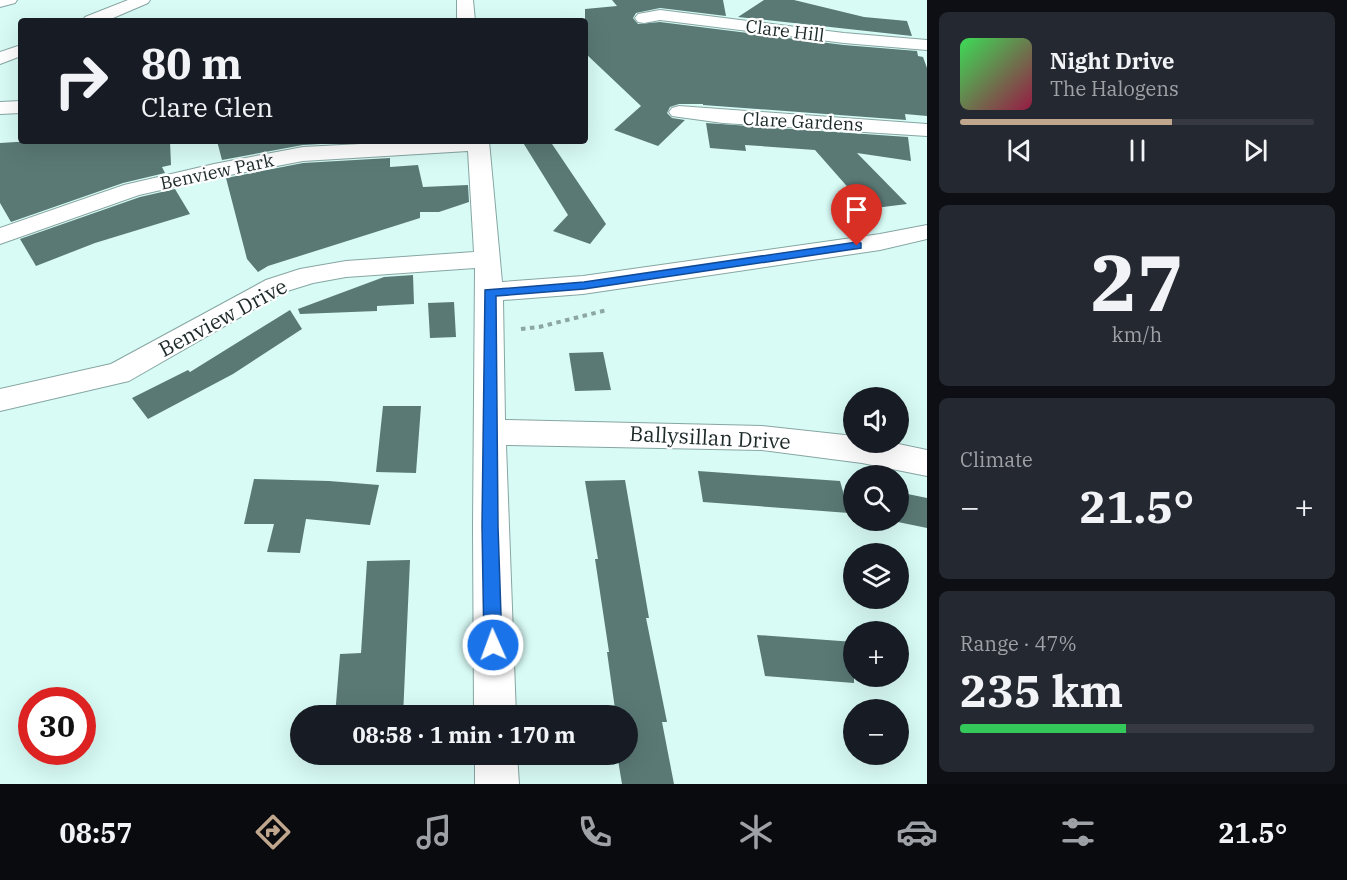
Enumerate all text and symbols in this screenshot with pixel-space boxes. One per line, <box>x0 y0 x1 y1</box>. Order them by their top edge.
street label: Clare Hill <box>744 14 826 47</box>
text: 80 m <box>141 36 242 91</box>
icon: right <box>42 42 120 120</box>
text: Night Drive <box>1050 46 1175 75</box>
text: The Halogens <box>1050 75 1179 102</box>
text: Clare Glen <box>141 89 273 124</box>
street label: Clare Gardens <box>742 107 864 136</box>
icon: previous <box>1003 134 1036 167</box>
icon: pause <box>1121 134 1154 167</box>
icon: next <box>1239 134 1272 167</box>
street label: Benview Park <box>158 148 276 195</box>
pin <box>831 184 882 246</box>
icon: arrive <box>840 193 873 226</box>
text: 27 <box>1090 231 1184 332</box>
street label: Benview Drive <box>153 271 292 363</box>
text: km/h <box>1112 321 1162 348</box>
map controls <box>843 387 909 765</box>
button: sound <box>843 387 909 453</box>
street label: Ballysillan Drive <box>629 419 791 455</box>
text: Climate <box>960 446 1033 473</box>
button: search <box>843 465 909 531</box>
text: 21.5° <box>1080 477 1194 535</box>
text: − <box>960 485 980 528</box>
text: + <box>1294 485 1314 528</box>
button: layers <box>843 543 909 609</box>
position arrow <box>461 613 525 677</box>
button: + <box>843 621 909 687</box>
text: Range · 47% <box>960 630 1077 657</box>
text: 235 km <box>960 661 1123 719</box>
speed limit sign: 30 <box>18 687 96 765</box>
button: − <box>843 699 909 765</box>
text: 08:58 · 1 min · 170 m <box>352 720 576 749</box>
icon: directions <box>252 811 294 853</box>
icon: music <box>413 811 455 853</box>
icon: phone <box>574 811 616 853</box>
icon: climate <box>735 811 777 853</box>
icon: car <box>896 811 938 853</box>
icon: filters <box>1057 811 1099 853</box>
text: 08:57 <box>60 815 133 850</box>
text: 21.5° <box>1218 815 1287 850</box>

